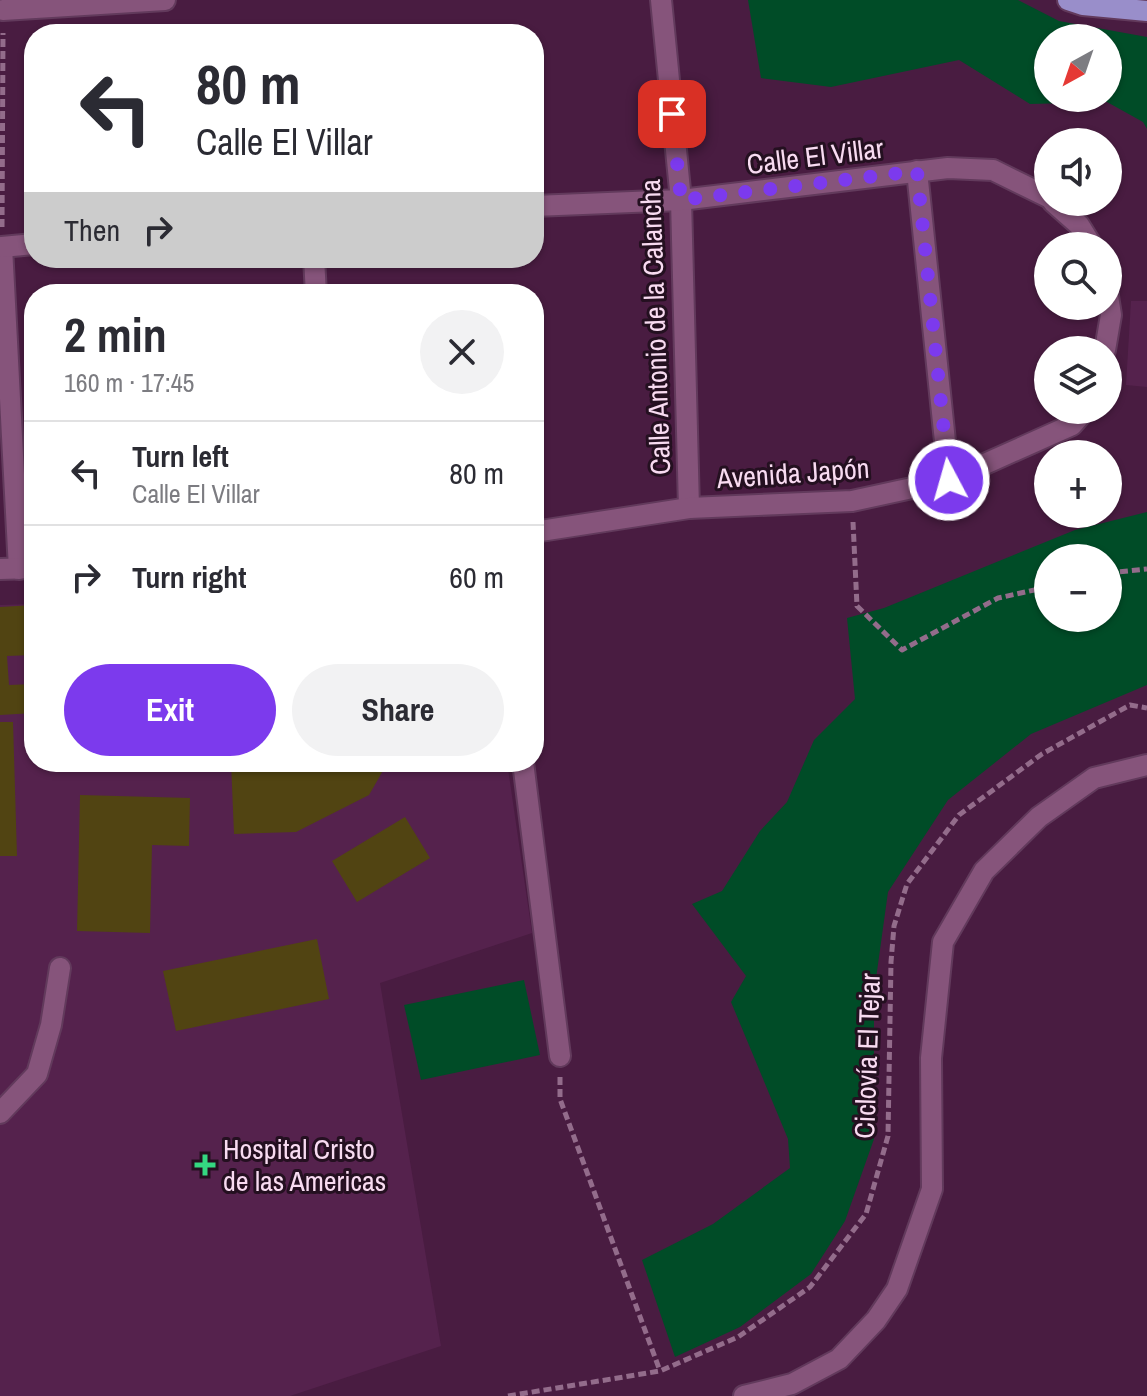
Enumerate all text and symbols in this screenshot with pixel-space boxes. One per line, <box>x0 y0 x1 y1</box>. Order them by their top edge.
north arrow <box>1034 24 1122 112</box>
map controls <box>1034 24 1122 632</box>
text: 80 m <box>196 46 301 121</box>
icon: left <box>64 56 168 160</box>
pin <box>638 80 706 148</box>
icon: arrive <box>650 92 694 136</box>
text: Calle El Villar <box>196 118 373 166</box>
button: sound <box>1034 128 1122 216</box>
street label: Calle El Villar <box>744 129 886 183</box>
street label: Calle Antonio de la Calancha <box>631 178 679 476</box>
icon: right <box>136 208 180 252</box>
text: Then <box>64 210 120 250</box>
button: search <box>1034 232 1122 320</box>
text: 2 min <box>64 302 167 367</box>
button: close <box>420 310 504 394</box>
button: layers <box>1034 336 1122 424</box>
text: 160 m · 17:45 <box>64 365 194 400</box>
text: Turn left <box>132 436 229 476</box>
position arrow <box>907 438 991 522</box>
button: + <box>1034 440 1122 528</box>
street label: Avenida Japón <box>714 449 871 497</box>
icon: left <box>64 451 108 495</box>
text: 80 m <box>449 453 504 493</box>
text: Calle El Villar <box>132 476 260 511</box>
button: − <box>1034 544 1122 632</box>
icon: right <box>64 555 108 599</box>
text: Turn right <box>132 557 246 597</box>
text: 60 m <box>449 557 504 597</box>
button: Exit <box>64 664 276 756</box>
button: Share <box>292 664 504 756</box>
street label: Ciclovía El Tejar <box>845 972 889 1139</box>
place label: Hospital Cristo de las Americas <box>223 1130 386 1200</box>
marker: Hospital Cristo de las Americas <box>194 1154 216 1176</box>

